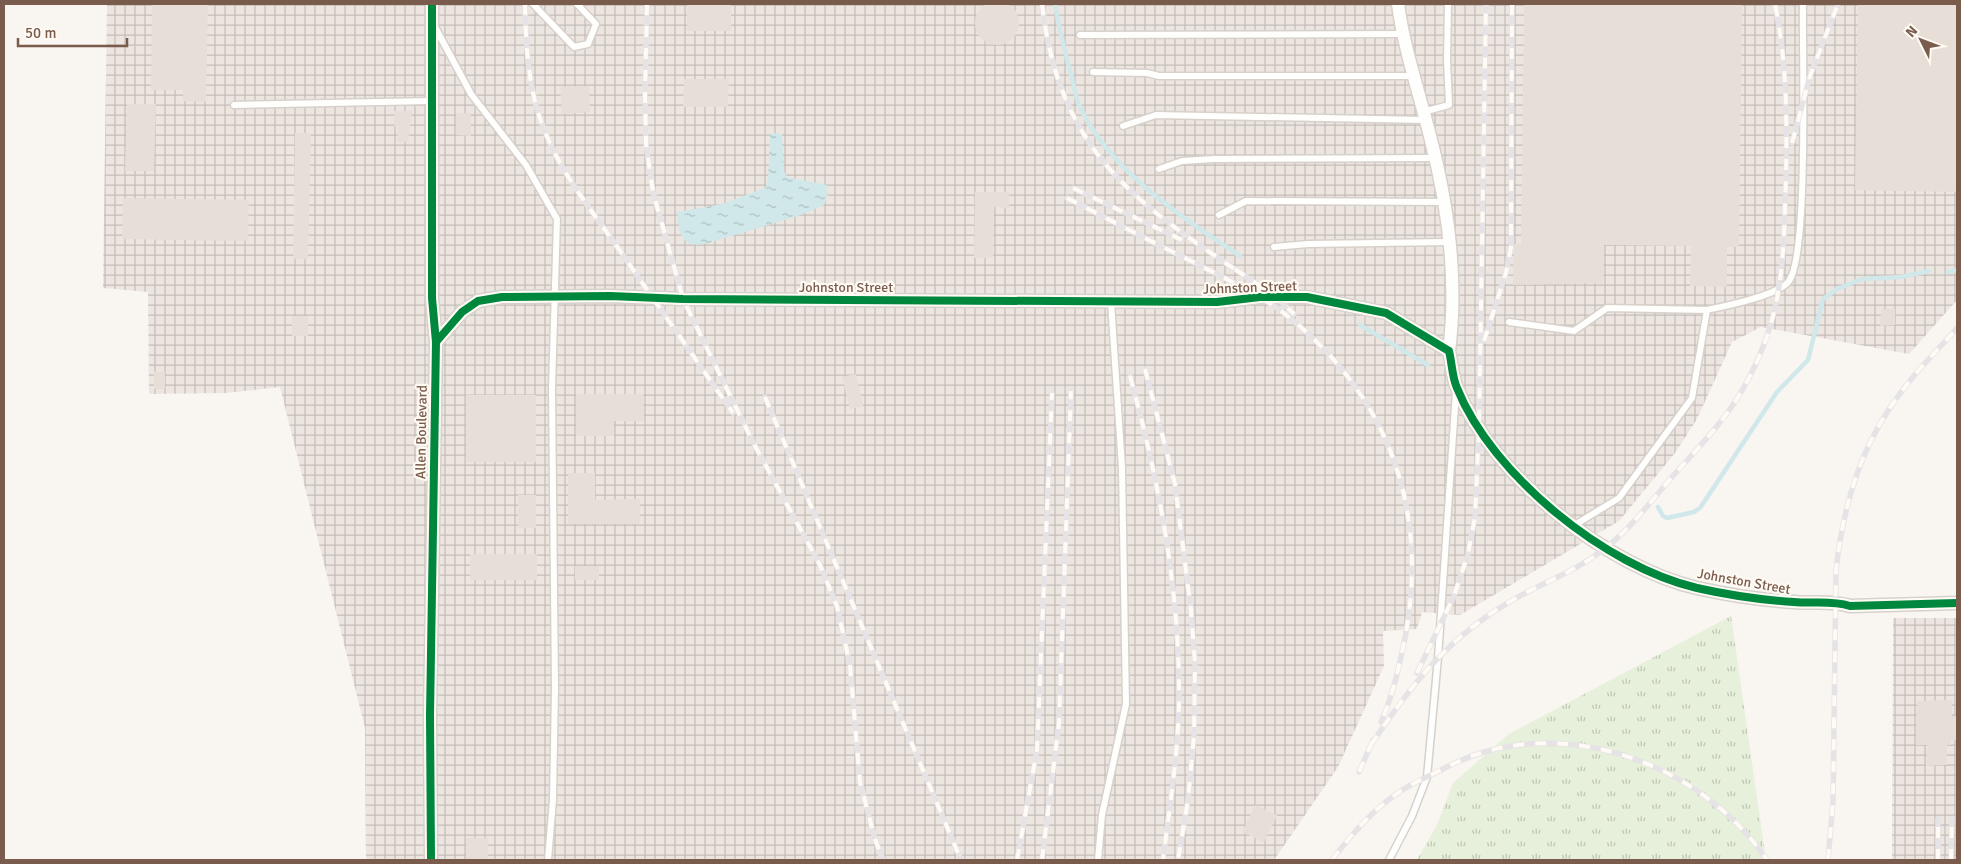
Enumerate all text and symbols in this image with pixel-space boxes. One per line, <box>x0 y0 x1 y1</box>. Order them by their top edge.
scale bar <box>18 15 126 47</box>
north arrow <box>1896 15 1946 65</box>
text: N <box>1902 22 1921 41</box>
text: 50 m <box>25 24 56 42</box>
street label: Johnston Street <box>1203 277 1297 298</box>
street label: Johnston Street <box>799 279 893 296</box>
street label: Allen Boulevard <box>412 385 431 479</box>
street label: Johnston Street <box>1696 565 1792 598</box>

